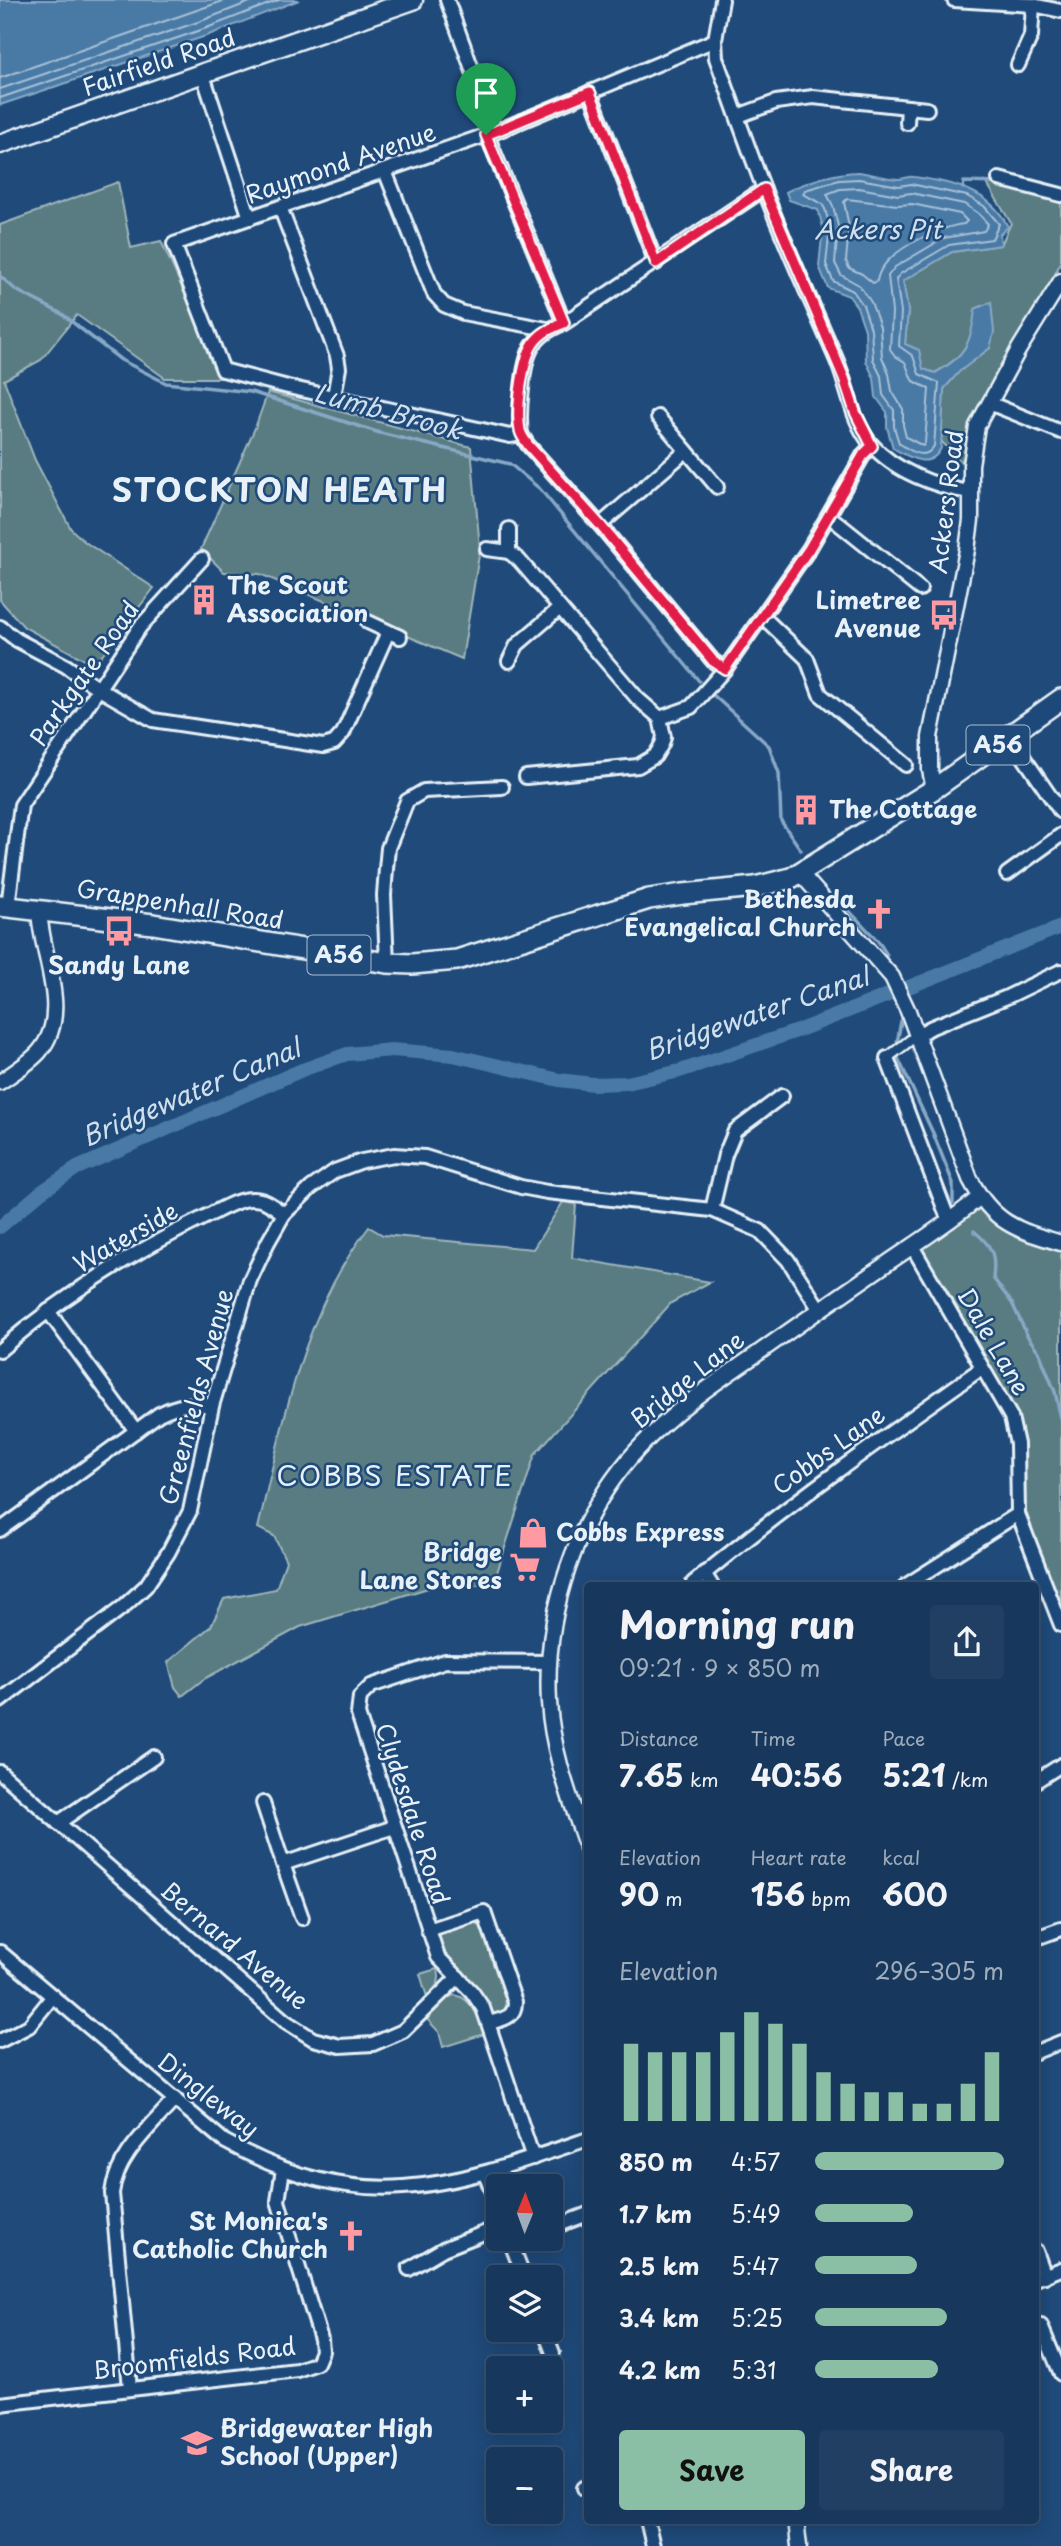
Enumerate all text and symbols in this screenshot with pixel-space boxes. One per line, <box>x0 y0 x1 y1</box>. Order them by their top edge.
street label: Fairfield Road <box>77 18 240 104</box>
pin <box>456 63 516 135</box>
icon: arrive <box>467 74 505 112</box>
street label: Raymond Avenue <box>240 113 440 212</box>
water label: Ackers Pit <box>815 209 944 248</box>
water label: Lumb Brook <box>310 372 468 449</box>
street label: Ackers Road <box>918 428 972 576</box>
district label: STOCKTON HEATH <box>112 465 448 513</box>
place label: The Scout Association <box>227 566 368 630</box>
place label: Limetree Avenue <box>816 581 921 645</box>
building icon: The Scout Association <box>187 583 221 617</box>
street label: Parkgate Road <box>20 593 147 753</box>
bus stop icon: Limetree Avenue <box>927 598 961 632</box>
road number: A56 <box>967 726 1030 764</box>
place label: The Cottage <box>829 790 977 826</box>
building icon: The Cottage <box>789 793 823 827</box>
street label: Grappenhall Road <box>74 869 286 937</box>
place label: Bethesda Evangelical Church <box>625 880 857 944</box>
church icon: Bethesda Evangelical Church <box>862 897 896 931</box>
bus stop icon: Sandy Lane <box>102 914 136 948</box>
road number: A56 <box>308 936 370 974</box>
place label: Sandy Lane <box>48 946 190 982</box>
water label: Bridgewater Canal <box>639 955 877 1069</box>
water label: Bridgewater Canal <box>75 1026 309 1155</box>
street label: Waterside <box>66 1192 184 1281</box>
street label: Dale Lane <box>949 1280 1040 1402</box>
street label: Greenfields Avenue <box>149 1284 241 1509</box>
street label: Bridge Lane <box>622 1321 751 1436</box>
street label: Cobbs Lane <box>764 1396 892 1503</box>
district label: COBBS ESTATE <box>276 1453 514 1496</box>
place label: Cobbs Express <box>556 1513 725 1549</box>
shop icon: Cobbs Express <box>516 1516 550 1550</box>
place label: Bridge Lane Stores <box>360 1533 502 1597</box>
supermarket icon: Bridge Lane Stores <box>508 1550 542 1584</box>
text: Morning run <box>619 1595 855 1652</box>
button: share <box>930 1605 1004 1679</box>
text: 09:21 · 9 × 850 m <box>619 1650 820 1685</box>
street label: Clydesdale Road <box>368 1718 460 1909</box>
text: Distance <box>619 1724 699 1752</box>
text: Time <box>751 1724 796 1752</box>
text: Pace <box>882 1724 925 1752</box>
text: 7.65 <box>619 1752 684 1797</box>
text: 40:56 <box>751 1752 842 1797</box>
text: 5:21 <box>882 1752 946 1797</box>
text: km <box>684 1765 719 1793</box>
text: /km <box>946 1765 988 1793</box>
text: Elevation <box>619 1843 701 1871</box>
text: Heart rate <box>751 1843 847 1871</box>
text: kcal <box>882 1843 920 1871</box>
text: 90 <box>619 1871 659 1916</box>
text: 156 <box>751 1871 805 1916</box>
text: 600 <box>882 1871 948 1916</box>
street label: Bernard Avenue <box>153 1872 317 2017</box>
text: m <box>659 1884 683 1912</box>
text: bpm <box>805 1884 851 1912</box>
text: Elevation <box>619 1953 718 1988</box>
text: 296–305 m <box>874 1953 1004 1988</box>
street label: Dingleway <box>151 2043 268 2146</box>
text: 850 m <box>619 2144 693 2179</box>
text: 4:57 <box>731 2144 780 2179</box>
north arrow <box>486 2174 564 2250</box>
map controls <box>486 2174 563 2524</box>
text: 1.7 km <box>619 2196 692 2231</box>
text: 5:49 <box>731 2196 781 2231</box>
place label: St Monica's Catholic Church <box>132 2202 328 2266</box>
church icon: St Monica's Catholic Church <box>334 2219 368 2253</box>
text: 2.5 km <box>619 2248 699 2283</box>
text: 5:47 <box>731 2248 779 2283</box>
button: layers <box>486 2265 563 2342</box>
text: 3.4 km <box>619 2300 699 2335</box>
text: 5:25 <box>731 2300 783 2335</box>
street label: Broomfields Road <box>90 2327 297 2387</box>
text: 4.2 km <box>619 2352 701 2387</box>
text: 5:31 <box>731 2352 776 2387</box>
button: + <box>486 2356 563 2433</box>
place label: Bridgewater High School (Upper) <box>220 2409 433 2473</box>
school or university icon: Bridgewater High School (Upper) <box>180 2426 214 2460</box>
button: Save <box>619 2430 805 2510</box>
button: Share <box>819 2430 1004 2510</box>
button: − <box>486 2447 563 2524</box>

